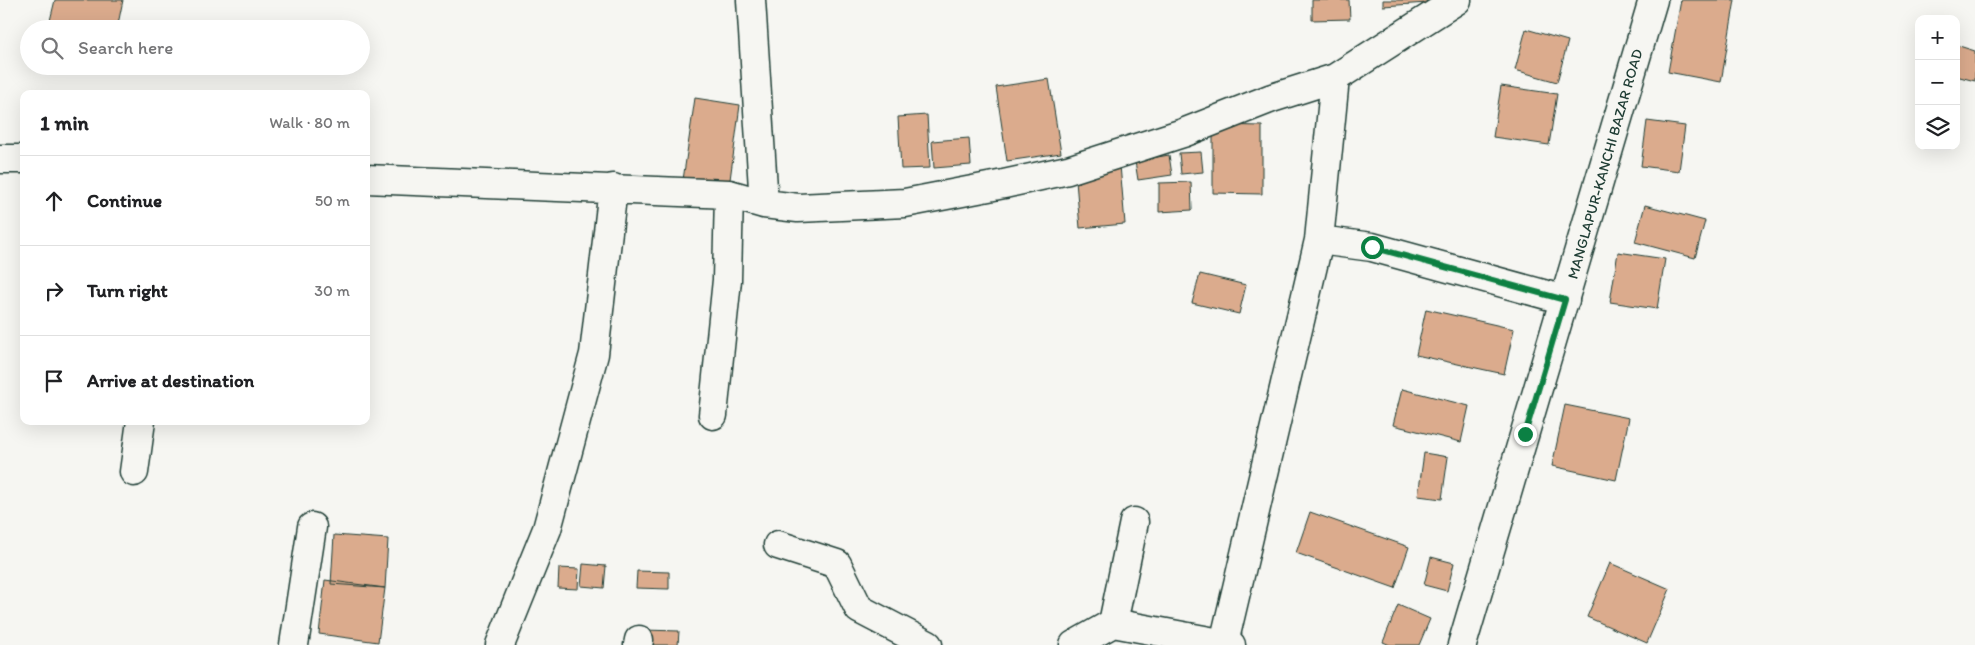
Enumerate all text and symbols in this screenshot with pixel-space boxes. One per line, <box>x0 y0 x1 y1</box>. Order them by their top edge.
map controls <box>1915 15 1960 150</box>
button: + <box>1915 15 1960 60</box>
search box <box>20 20 370 75</box>
icon: search <box>38 34 66 62</box>
text: Search here <box>78 36 173 59</box>
street label: MANGLAPUR-KANCHI BAZAR ROAD <box>1563 47 1647 281</box>
button: − <box>1915 60 1960 105</box>
button: layers <box>1915 105 1960 150</box>
text: 1 min <box>40 110 89 135</box>
text: Walk · 80 m <box>269 113 350 132</box>
icon: ahead <box>40 187 68 215</box>
text: Continue <box>87 189 162 212</box>
text: 50 m <box>315 191 350 210</box>
route start <box>1361 236 1384 259</box>
icon: right <box>40 277 68 305</box>
text: Turn right <box>87 279 168 302</box>
text: 30 m <box>314 281 350 300</box>
icon: arrive <box>40 367 68 395</box>
text: Arrive at destination <box>87 369 254 392</box>
route end <box>1514 423 1537 446</box>

